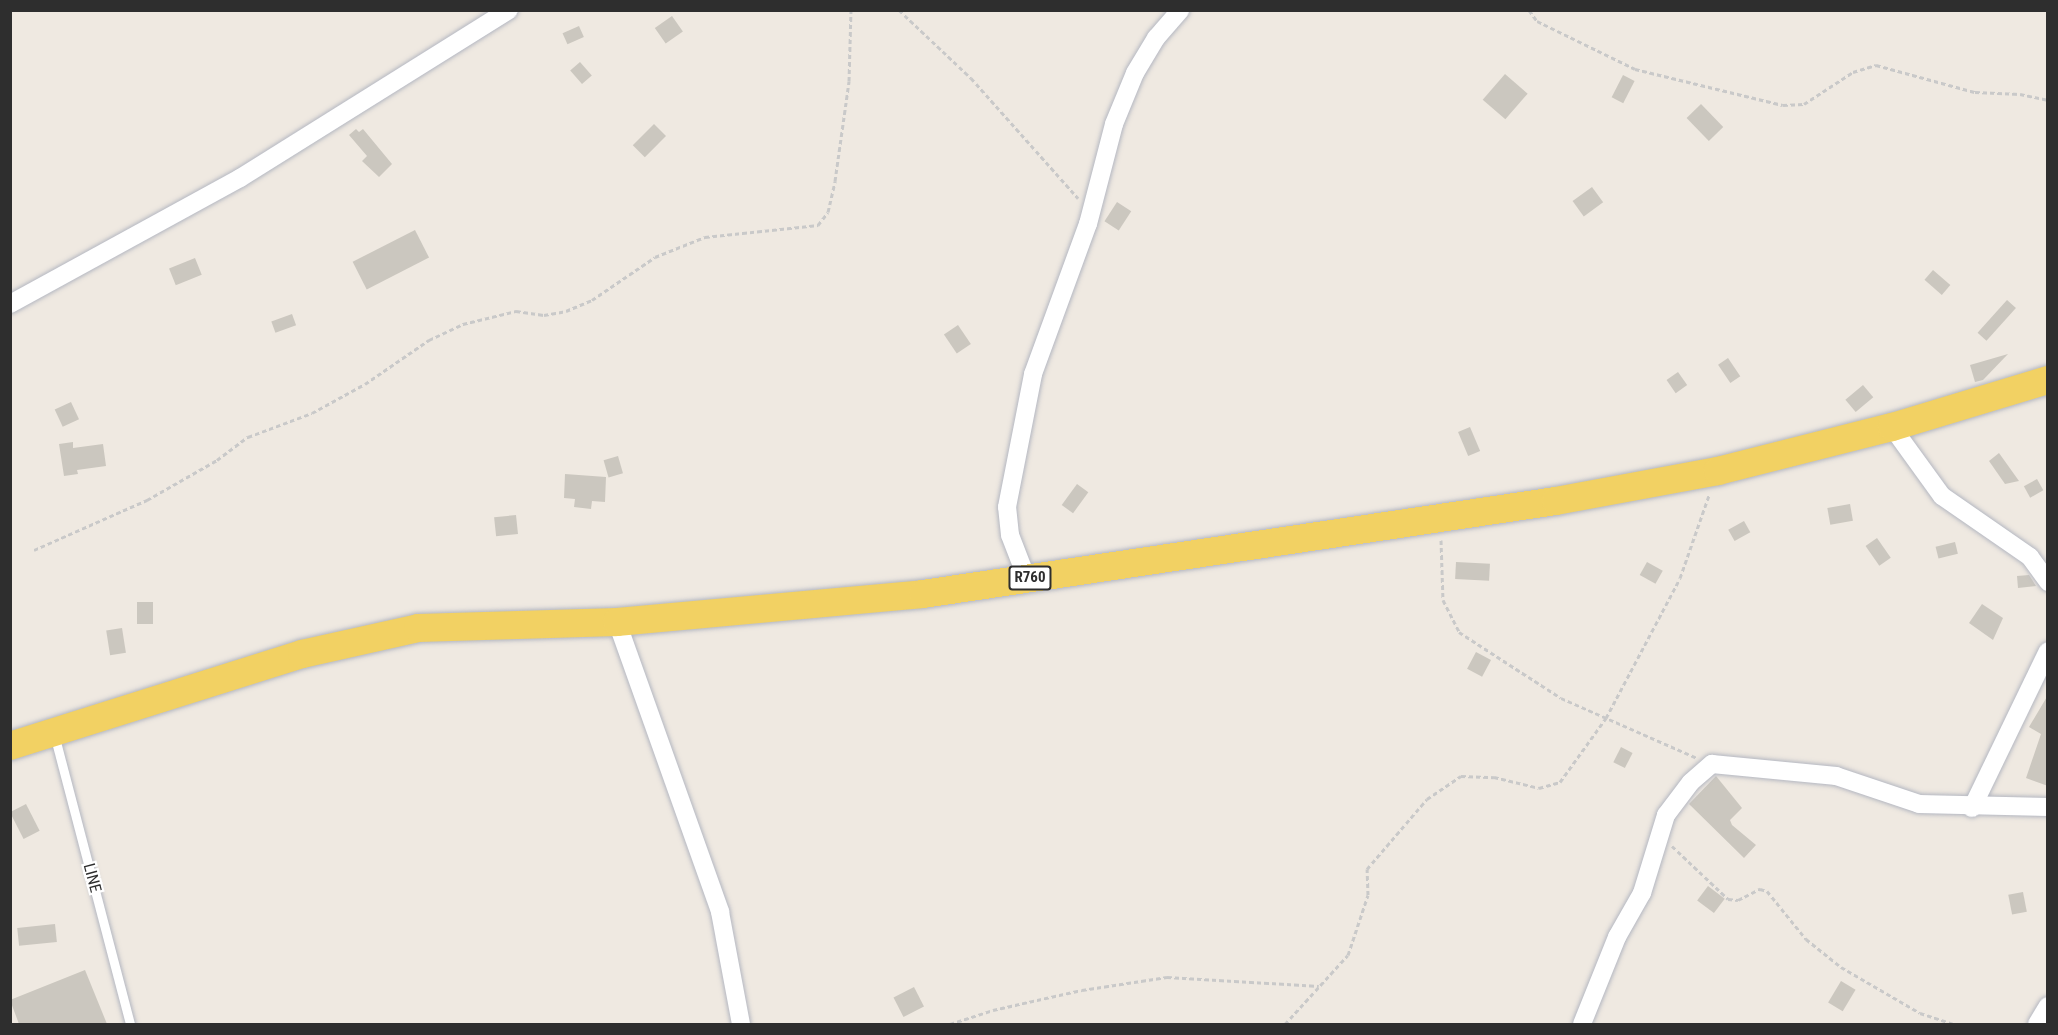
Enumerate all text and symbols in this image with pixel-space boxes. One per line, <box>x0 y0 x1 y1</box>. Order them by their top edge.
road number: R760 <box>1008 566 1052 590</box>
street label: LINE <box>79 861 105 895</box>

